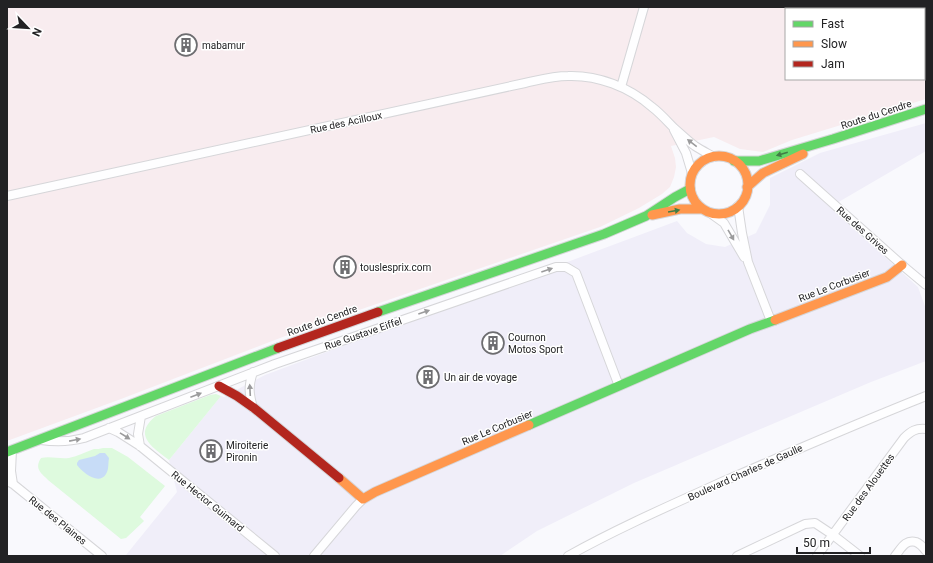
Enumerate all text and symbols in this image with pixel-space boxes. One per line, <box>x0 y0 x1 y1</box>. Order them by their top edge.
north arrow <box>8 8 48 48</box>
legend <box>785 8 925 80</box>
text: Fast <box>821 17 844 31</box>
text: N <box>29 26 44 38</box>
building icon: mabamur <box>173 32 199 58</box>
text: Slow <box>821 37 847 51</box>
place label: mabamur <box>202 40 246 51</box>
text: Jam <box>821 57 845 71</box>
street label: Route du Cendre <box>839 98 913 131</box>
street label: Rue des Acilloux <box>309 109 383 135</box>
one-way arrow <box>687 139 698 148</box>
one-way arrow <box>776 151 788 157</box>
street label: Rue des Grives <box>834 204 891 257</box>
one-way arrow <box>668 207 680 213</box>
one-way arrow <box>728 229 735 241</box>
building icon: touslesprix.com <box>332 254 358 280</box>
place label: touslesprix.com <box>360 262 431 273</box>
one-way arrow <box>541 266 553 272</box>
street label: Rue Le Corbusier <box>797 267 872 304</box>
street label: Route du Cendre <box>286 303 359 338</box>
one-way arrow <box>418 309 430 315</box>
street label: Rue Gustave Eiffel <box>323 315 403 352</box>
building icon: Cournon Motos Sport <box>480 330 506 356</box>
place label: Cournon Motos Sport <box>508 332 563 355</box>
building icon: Un air de voyage <box>415 364 441 390</box>
place label: Un air de voyage <box>444 372 517 383</box>
one-way arrow <box>246 384 253 396</box>
one-way arrow <box>191 391 203 397</box>
street label: Rue Le Corbusier <box>460 407 535 447</box>
one-way arrow <box>119 433 131 440</box>
one-way arrow <box>68 436 81 442</box>
building icon: Miroiterie Pironin <box>198 438 224 464</box>
place label: Miroiterie Pironin <box>226 440 268 463</box>
street label: Boulevard Charles de Gaulle <box>686 442 804 503</box>
street label: Rue des Alouettes <box>840 451 897 523</box>
street label: Rue Hector Guimard <box>169 469 246 534</box>
street label: Rue des Plaines <box>27 494 89 547</box>
scale bar <box>797 529 870 555</box>
text: 50 m <box>803 536 830 550</box>

